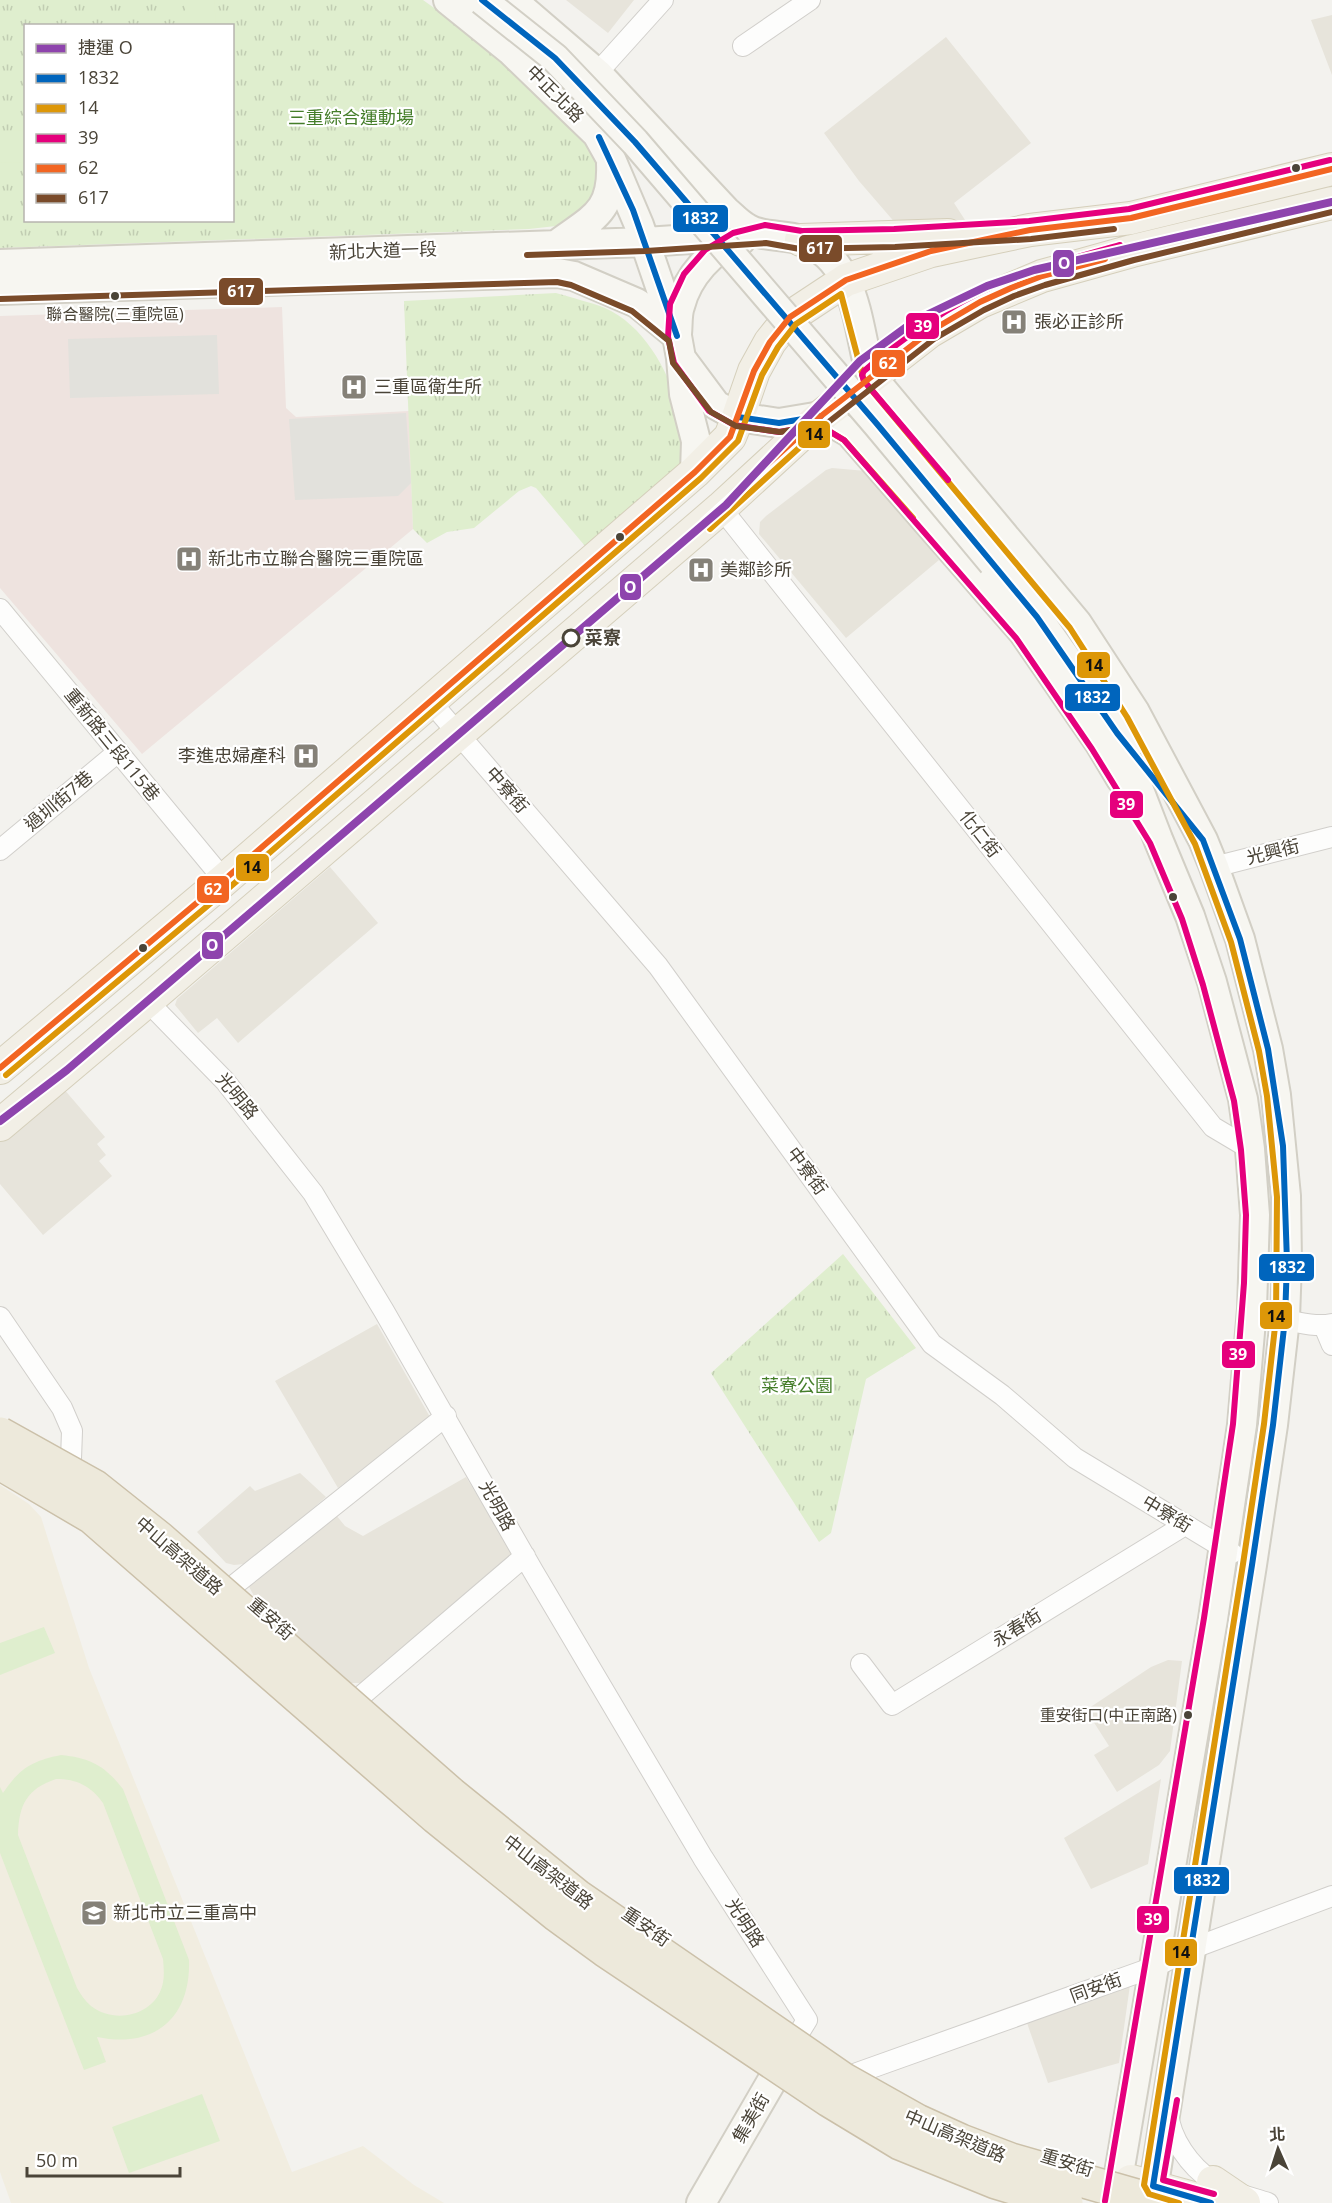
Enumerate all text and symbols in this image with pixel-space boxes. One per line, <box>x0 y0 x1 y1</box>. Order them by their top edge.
legend <box>24 24 234 222</box>
text: 捷運 O <box>78 35 133 59</box>
street label: 中正北路 <box>522 59 590 127</box>
text: 1832 <box>78 65 119 89</box>
text: 14 <box>78 95 99 119</box>
park label: 三重綜合運動場 <box>288 105 414 129</box>
text: 39 <box>78 125 99 149</box>
text: 62 <box>78 155 99 179</box>
unlabelled marker <box>1290 162 1302 174</box>
text: 617 <box>78 185 109 209</box>
line badge: 1832 <box>672 204 729 233</box>
text: 1832 <box>682 207 718 229</box>
line badge: 617 <box>798 234 843 263</box>
street label: 新北大道一段 <box>329 236 437 264</box>
text: 617 <box>806 237 834 259</box>
line badge: O <box>1052 249 1075 278</box>
text: O <box>1058 252 1070 274</box>
line badge: 617 <box>218 277 264 306</box>
text: 617 <box>227 280 255 302</box>
marker: 聯合醫院(三重院區) <box>109 290 121 302</box>
place label: 聯合醫院(三重院區) <box>46 303 184 325</box>
hospital icon: 張必正診所 <box>999 307 1029 337</box>
place label: 張必正診所 <box>1034 309 1124 333</box>
line badge: 39 <box>905 312 940 340</box>
text: 39 <box>914 315 932 337</box>
line badge: 62 <box>871 349 906 378</box>
text: 62 <box>879 352 897 374</box>
hospital icon: 三重區衛生所 <box>339 372 369 402</box>
place label: 三重區衛生所 <box>374 374 482 398</box>
line badge: 14 <box>797 420 831 449</box>
text: 14 <box>805 423 823 445</box>
unlabelled marker <box>614 531 626 543</box>
hospital icon: 新北市立聯合醫院三重院區 <box>174 544 204 574</box>
place label: 新北市立聯合醫院三重院區 <box>208 546 424 570</box>
hospital icon: 美鄰診所 <box>686 555 716 585</box>
place label: 美鄰診所 <box>720 557 792 581</box>
line badge: O <box>619 573 642 601</box>
text: O <box>624 576 636 598</box>
place label: 菜寮 <box>585 625 621 649</box>
marker: 菜寮 <box>562 629 580 647</box>
line badge: 14 <box>1076 651 1111 679</box>
text: 14 <box>1085 654 1103 676</box>
street label: 重新路三段115巷 <box>60 683 166 806</box>
line badge: 1832 <box>1064 683 1121 712</box>
text: 1832 <box>1074 686 1110 708</box>
hospital icon: 李進忠婦產科 <box>291 741 321 771</box>
place label: 李進忠婦產科 <box>178 743 286 767</box>
street label: 中寮街 <box>481 761 535 818</box>
street label: 過圳街7巷 <box>19 765 98 836</box>
line badge: 39 <box>1109 790 1144 819</box>
text: 39 <box>1117 793 1135 815</box>
street label: 化仁街 <box>955 805 1007 862</box>
street label: 光興街 <box>1244 833 1302 869</box>
line badge: 14 <box>235 853 270 882</box>
text: 14 <box>243 856 261 878</box>
line badge: 62 <box>196 875 230 904</box>
text: 62 <box>204 878 222 900</box>
unlabelled marker <box>1167 891 1179 903</box>
line badge: O <box>201 931 224 960</box>
text: O <box>206 934 218 956</box>
unlabelled marker <box>137 942 149 954</box>
street label: 光明路 <box>211 1067 264 1124</box>
street label: 中寮街 <box>782 1142 833 1199</box>
line badge: 1832 <box>1258 1253 1315 1282</box>
text: 1832 <box>1269 1256 1305 1278</box>
line badge: 14 <box>1259 1301 1293 1330</box>
text: 14 <box>1267 1305 1285 1327</box>
line badge: 39 <box>1221 1340 1256 1369</box>
text: 39 <box>1229 1343 1247 1365</box>
park label: 菜寮公園 <box>761 1373 833 1397</box>
street label: 光明路 <box>474 1476 521 1535</box>
street label: 中寮街 <box>1138 1489 1197 1537</box>
street label: 中山高架道路 <box>131 1511 228 1600</box>
street label: 重安街 <box>243 1591 300 1645</box>
street label: 永春街 <box>987 1603 1046 1652</box>
place label: 重安街口(中正南路) <box>1040 1704 1177 1726</box>
marker: 重安街口(中正南路) <box>1182 1709 1194 1721</box>
street label: 中山高架道路 <box>499 1829 599 1914</box>
line badge: 1832 <box>1173 1866 1230 1895</box>
text: 1832 <box>1184 1869 1220 1891</box>
street label: 光明路 <box>721 1893 771 1952</box>
school or university icon: 新北市立三重高中 <box>79 1898 109 1928</box>
place label: 新北市立三重高中 <box>113 1900 257 1924</box>
street label: 重安街 <box>618 1901 676 1951</box>
line badge: 39 <box>1136 1905 1170 1934</box>
text: 39 <box>1144 1908 1162 1930</box>
line badge: 14 <box>1164 1938 1198 1967</box>
text: 14 <box>1172 1941 1190 1963</box>
street label: 同安街 <box>1066 1967 1125 2008</box>
street label: 集美街 <box>726 2088 774 2147</box>
street label: 中山高架道路 <box>901 2103 1010 2167</box>
north arrow <box>1248 2119 1308 2179</box>
text: 北 <box>1269 2123 1286 2145</box>
scale bar <box>27 2140 180 2178</box>
street label: 重安街 <box>1038 2143 1097 2181</box>
text: 50 m <box>36 2148 78 2172</box>

